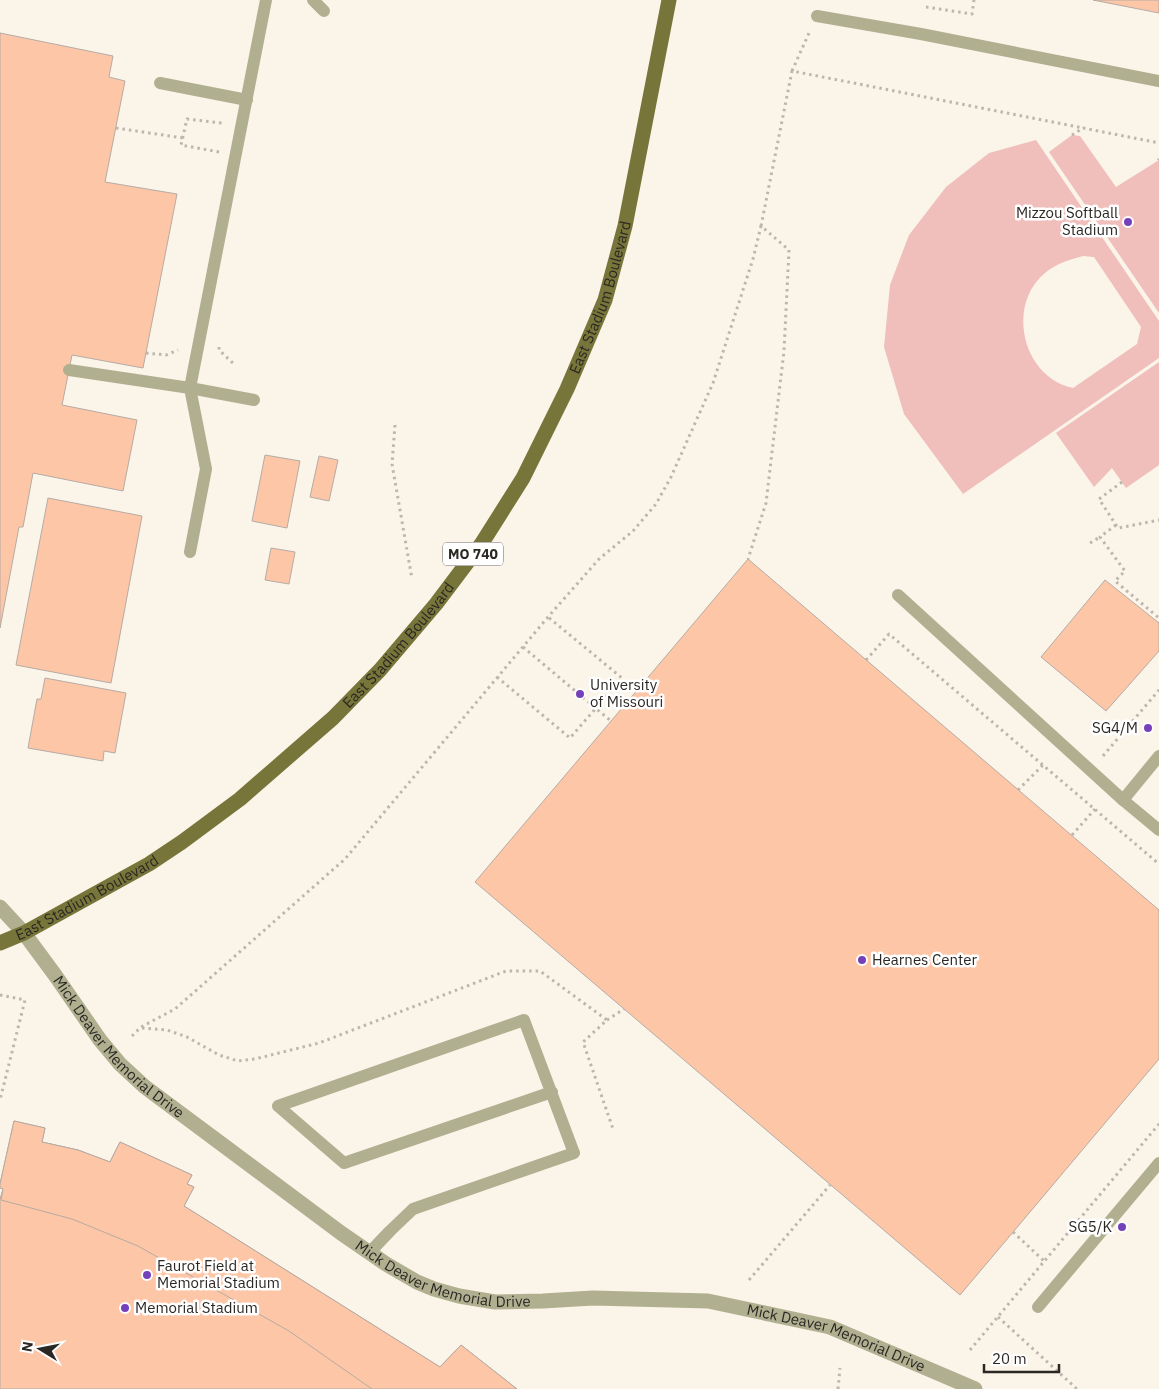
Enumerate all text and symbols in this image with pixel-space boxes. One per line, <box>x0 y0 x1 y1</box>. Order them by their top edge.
place label: Mizzou Softball Stadium <box>1016 203 1118 239</box>
marker: Mizzou Softball Stadium <box>1122 216 1134 228</box>
street label: East Stadium Boulevard <box>565 219 635 377</box>
road number: MO 740 <box>443 542 503 566</box>
street label: East Stadium Boulevard <box>338 578 458 712</box>
place label: University of Missouri <box>590 675 663 711</box>
marker: University of Missouri <box>574 688 586 700</box>
place label: SG4/M <box>1092 718 1138 737</box>
marker: SG4/M <box>1142 722 1154 734</box>
street label: East Stadium Boulevard <box>12 850 162 945</box>
place label: Hearnes Center <box>872 950 977 969</box>
marker: Hearnes Center <box>856 954 868 966</box>
street label: Mick Deaver Memorial Drive <box>49 972 188 1122</box>
place label: SG5/K <box>1069 1217 1112 1236</box>
marker: SG5/K <box>1116 1221 1128 1233</box>
street label: Mick Deaver Memorial Drive <box>352 1236 531 1311</box>
place label: Faurot Field at Memorial Stadium <box>157 1256 280 1292</box>
marker: Faurot Field at Memorial Stadium <box>141 1269 153 1281</box>
place label: Memorial Stadium <box>135 1298 258 1317</box>
street label: Mick Deaver Memorial Drive <box>745 1300 928 1376</box>
marker: Memorial Stadium <box>119 1302 131 1314</box>
north arrow <box>15 1324 65 1374</box>
text: N <box>17 1340 37 1353</box>
scale bar <box>984 1342 1059 1374</box>
text: 20 m <box>992 1349 1027 1368</box>

